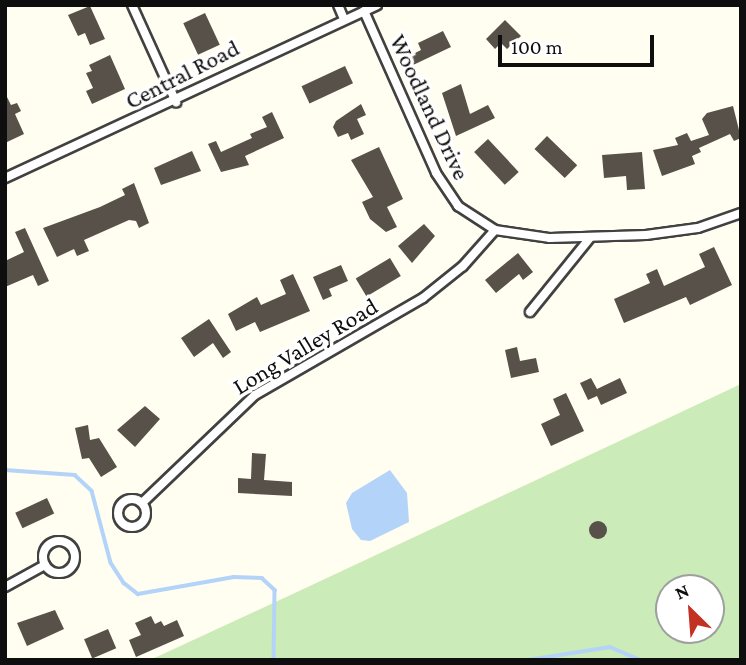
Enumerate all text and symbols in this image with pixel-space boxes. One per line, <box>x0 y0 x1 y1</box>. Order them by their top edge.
scale bar <box>501 21 657 65</box>
street label: Woodland Drive <box>384 30 476 184</box>
street label: Central Road <box>120 33 244 115</box>
text: 100 m <box>511 35 563 59</box>
street label: Long Valley Road <box>227 291 383 401</box>
north arrow <box>655 574 725 644</box>
text: N <box>671 579 692 604</box>

